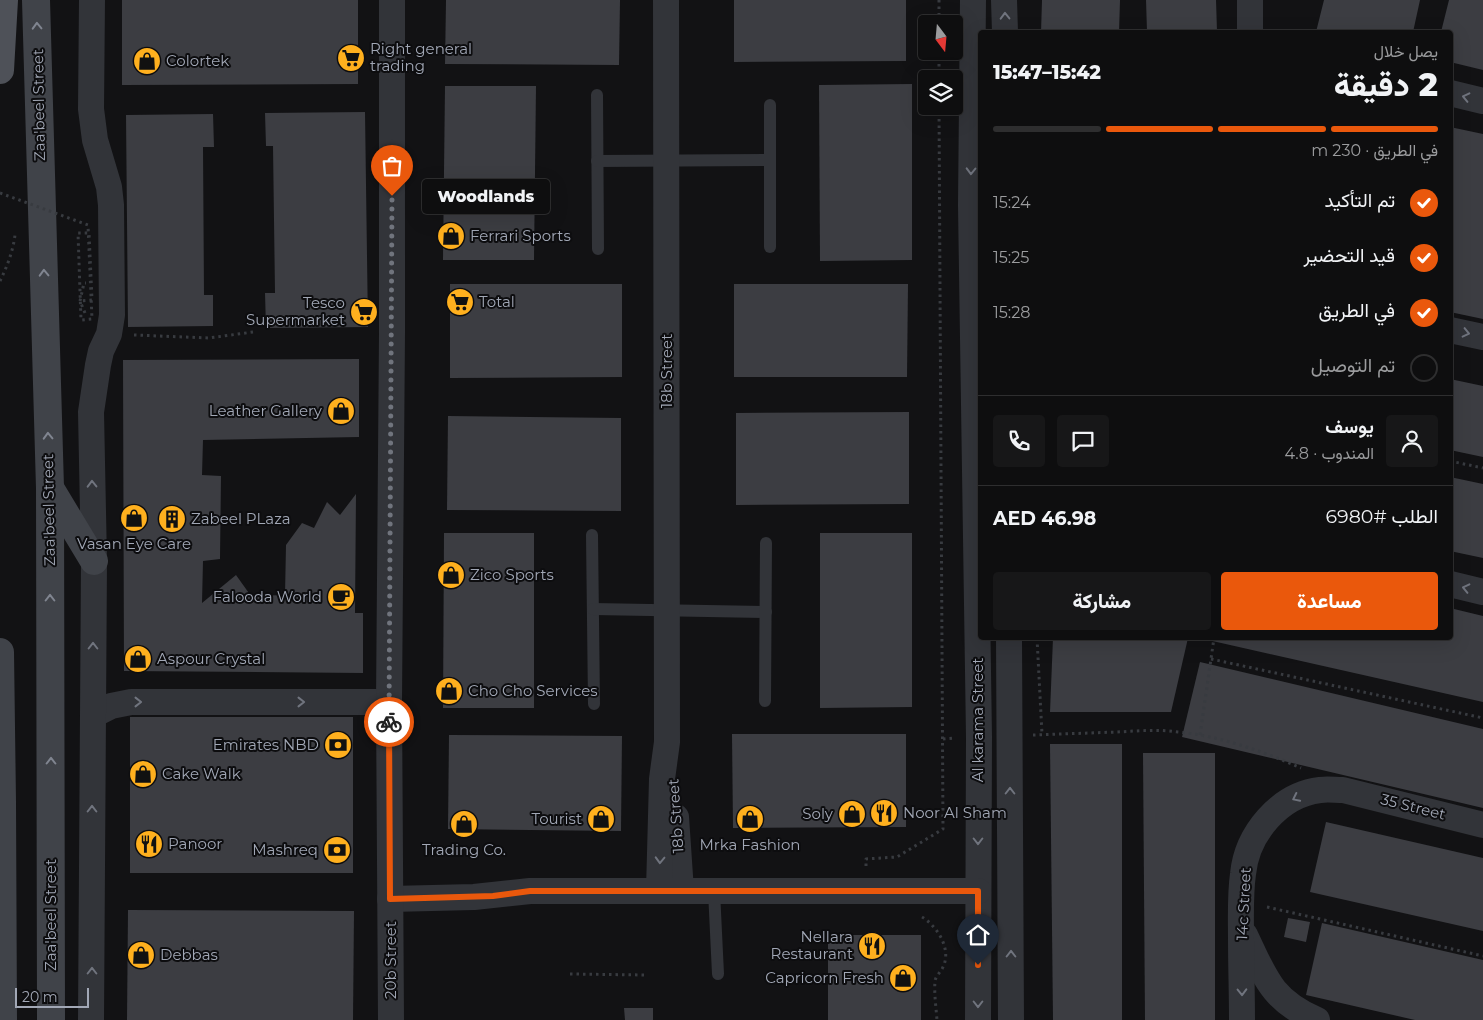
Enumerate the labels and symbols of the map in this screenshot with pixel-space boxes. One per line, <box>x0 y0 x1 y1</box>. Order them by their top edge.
one-way arrow <box>1000 12 1010 20</box>
north arrow <box>918 15 962 60</box>
one-way arrow <box>32 22 43 30</box>
place label: Right general trading <box>370 39 472 75</box>
supermarket icon: Right general trading <box>336 43 366 73</box>
shop icon: Colortek <box>132 46 162 76</box>
street label: Zaa'beel Street <box>28 49 49 161</box>
place label: Colortek <box>166 51 229 70</box>
one-way arrow <box>1462 92 1471 103</box>
pin <box>371 145 413 196</box>
one-way arrow <box>966 168 976 175</box>
callout: Woodlands <box>422 178 550 214</box>
shop icon: Ferrari Sports <box>436 221 466 251</box>
place label: Ferrari Sports <box>470 226 571 245</box>
one-way arrow <box>38 269 49 277</box>
supermarket icon: Total <box>445 287 475 317</box>
place label: Total <box>479 292 515 311</box>
place label: Tesco Supermarket <box>246 293 345 329</box>
supermarket icon: Tesco Supermarket <box>349 297 379 327</box>
one-way arrow <box>1462 328 1471 338</box>
street label: 18b Street <box>657 334 676 408</box>
shop icon: Leather Gallery <box>326 396 356 426</box>
place label: Leather Gallery <box>209 401 323 420</box>
one-way arrow <box>43 432 53 440</box>
street label: Zaa'beel Street <box>38 454 59 566</box>
one-way arrow <box>87 480 97 488</box>
shop icon: Vasan Eye Care <box>119 503 149 533</box>
building icon: Zabeel PLaza <box>157 504 187 534</box>
place label: Zabeel PLaza <box>191 509 291 528</box>
place label: Vasan Eye Care <box>77 534 191 553</box>
shop icon: Zico Sports <box>436 560 466 590</box>
place label: Zico Sports <box>470 565 554 584</box>
cafe icon: Falooda World <box>326 582 356 612</box>
one-way arrow <box>1462 583 1471 594</box>
place label: Falooda World <box>213 587 322 606</box>
one-way arrow <box>45 594 55 602</box>
one-way arrow <box>88 642 98 650</box>
shop icon: Aspour Crystal <box>123 644 153 674</box>
place label: Aspour Crystal <box>157 649 265 668</box>
street label: Al karama Street <box>968 658 987 782</box>
shop icon: Cho Cho Services <box>434 676 464 706</box>
place label: Cho Cho Services <box>468 681 598 700</box>
one-way arrow <box>135 697 143 707</box>
one-way arrow <box>298 697 305 707</box>
courier <box>364 697 414 747</box>
bank icon: Emirates NBD <box>323 730 353 760</box>
place label: Emirates NBD <box>213 735 319 754</box>
one-way arrow <box>46 757 56 765</box>
shop icon: Cake Walk <box>128 759 158 789</box>
place label: Cake Walk <box>162 764 241 783</box>
street label: 18b Street <box>663 778 688 854</box>
one-way arrow <box>1005 787 1015 795</box>
street label: 35 Street <box>1379 789 1447 824</box>
one-way arrow <box>1292 792 1301 802</box>
restaurant icon: Noor Al Sham <box>869 798 899 828</box>
shop icon: Soly <box>837 799 867 829</box>
place label: Noor Al Sham <box>903 803 1007 822</box>
shop icon: Tourist <box>586 804 616 834</box>
shop icon: Mrka Fashion <box>735 804 765 834</box>
place label: Soly <box>802 804 834 823</box>
one-way arrow <box>87 805 97 812</box>
shop icon: Trading Co. <box>449 809 479 839</box>
place label: Tourist <box>531 809 582 828</box>
restaurant icon: Panoor <box>134 829 164 859</box>
place label: Panoor <box>168 834 222 853</box>
bank icon: Mashreq <box>322 835 352 865</box>
place label: Mrka Fashion <box>700 835 800 854</box>
one-way arrow <box>973 838 983 845</box>
place label: Mashreq <box>252 840 318 859</box>
place label: Trading Co. <box>422 840 506 859</box>
one-way arrow <box>654 856 665 864</box>
street label: Zaa'beel Street <box>41 859 60 971</box>
street label: 14c Street <box>1232 867 1255 941</box>
pin <box>957 914 999 965</box>
street label: 20b Street <box>381 921 400 999</box>
place label: Nellara Restaurant <box>771 927 853 963</box>
restaurant icon: Nellara Restaurant <box>857 931 887 961</box>
shop icon: Debbas <box>126 940 156 970</box>
place label: Debbas <box>160 945 218 964</box>
one-way arrow <box>1006 950 1016 958</box>
shop icon: Capricorn Fresh <box>888 963 918 993</box>
one-way arrow <box>87 967 97 975</box>
place label: Capricorn Fresh <box>765 968 884 987</box>
scale bar <box>15 985 89 1008</box>
one-way arrow <box>1237 988 1247 996</box>
one-way arrow <box>973 1000 983 1008</box>

